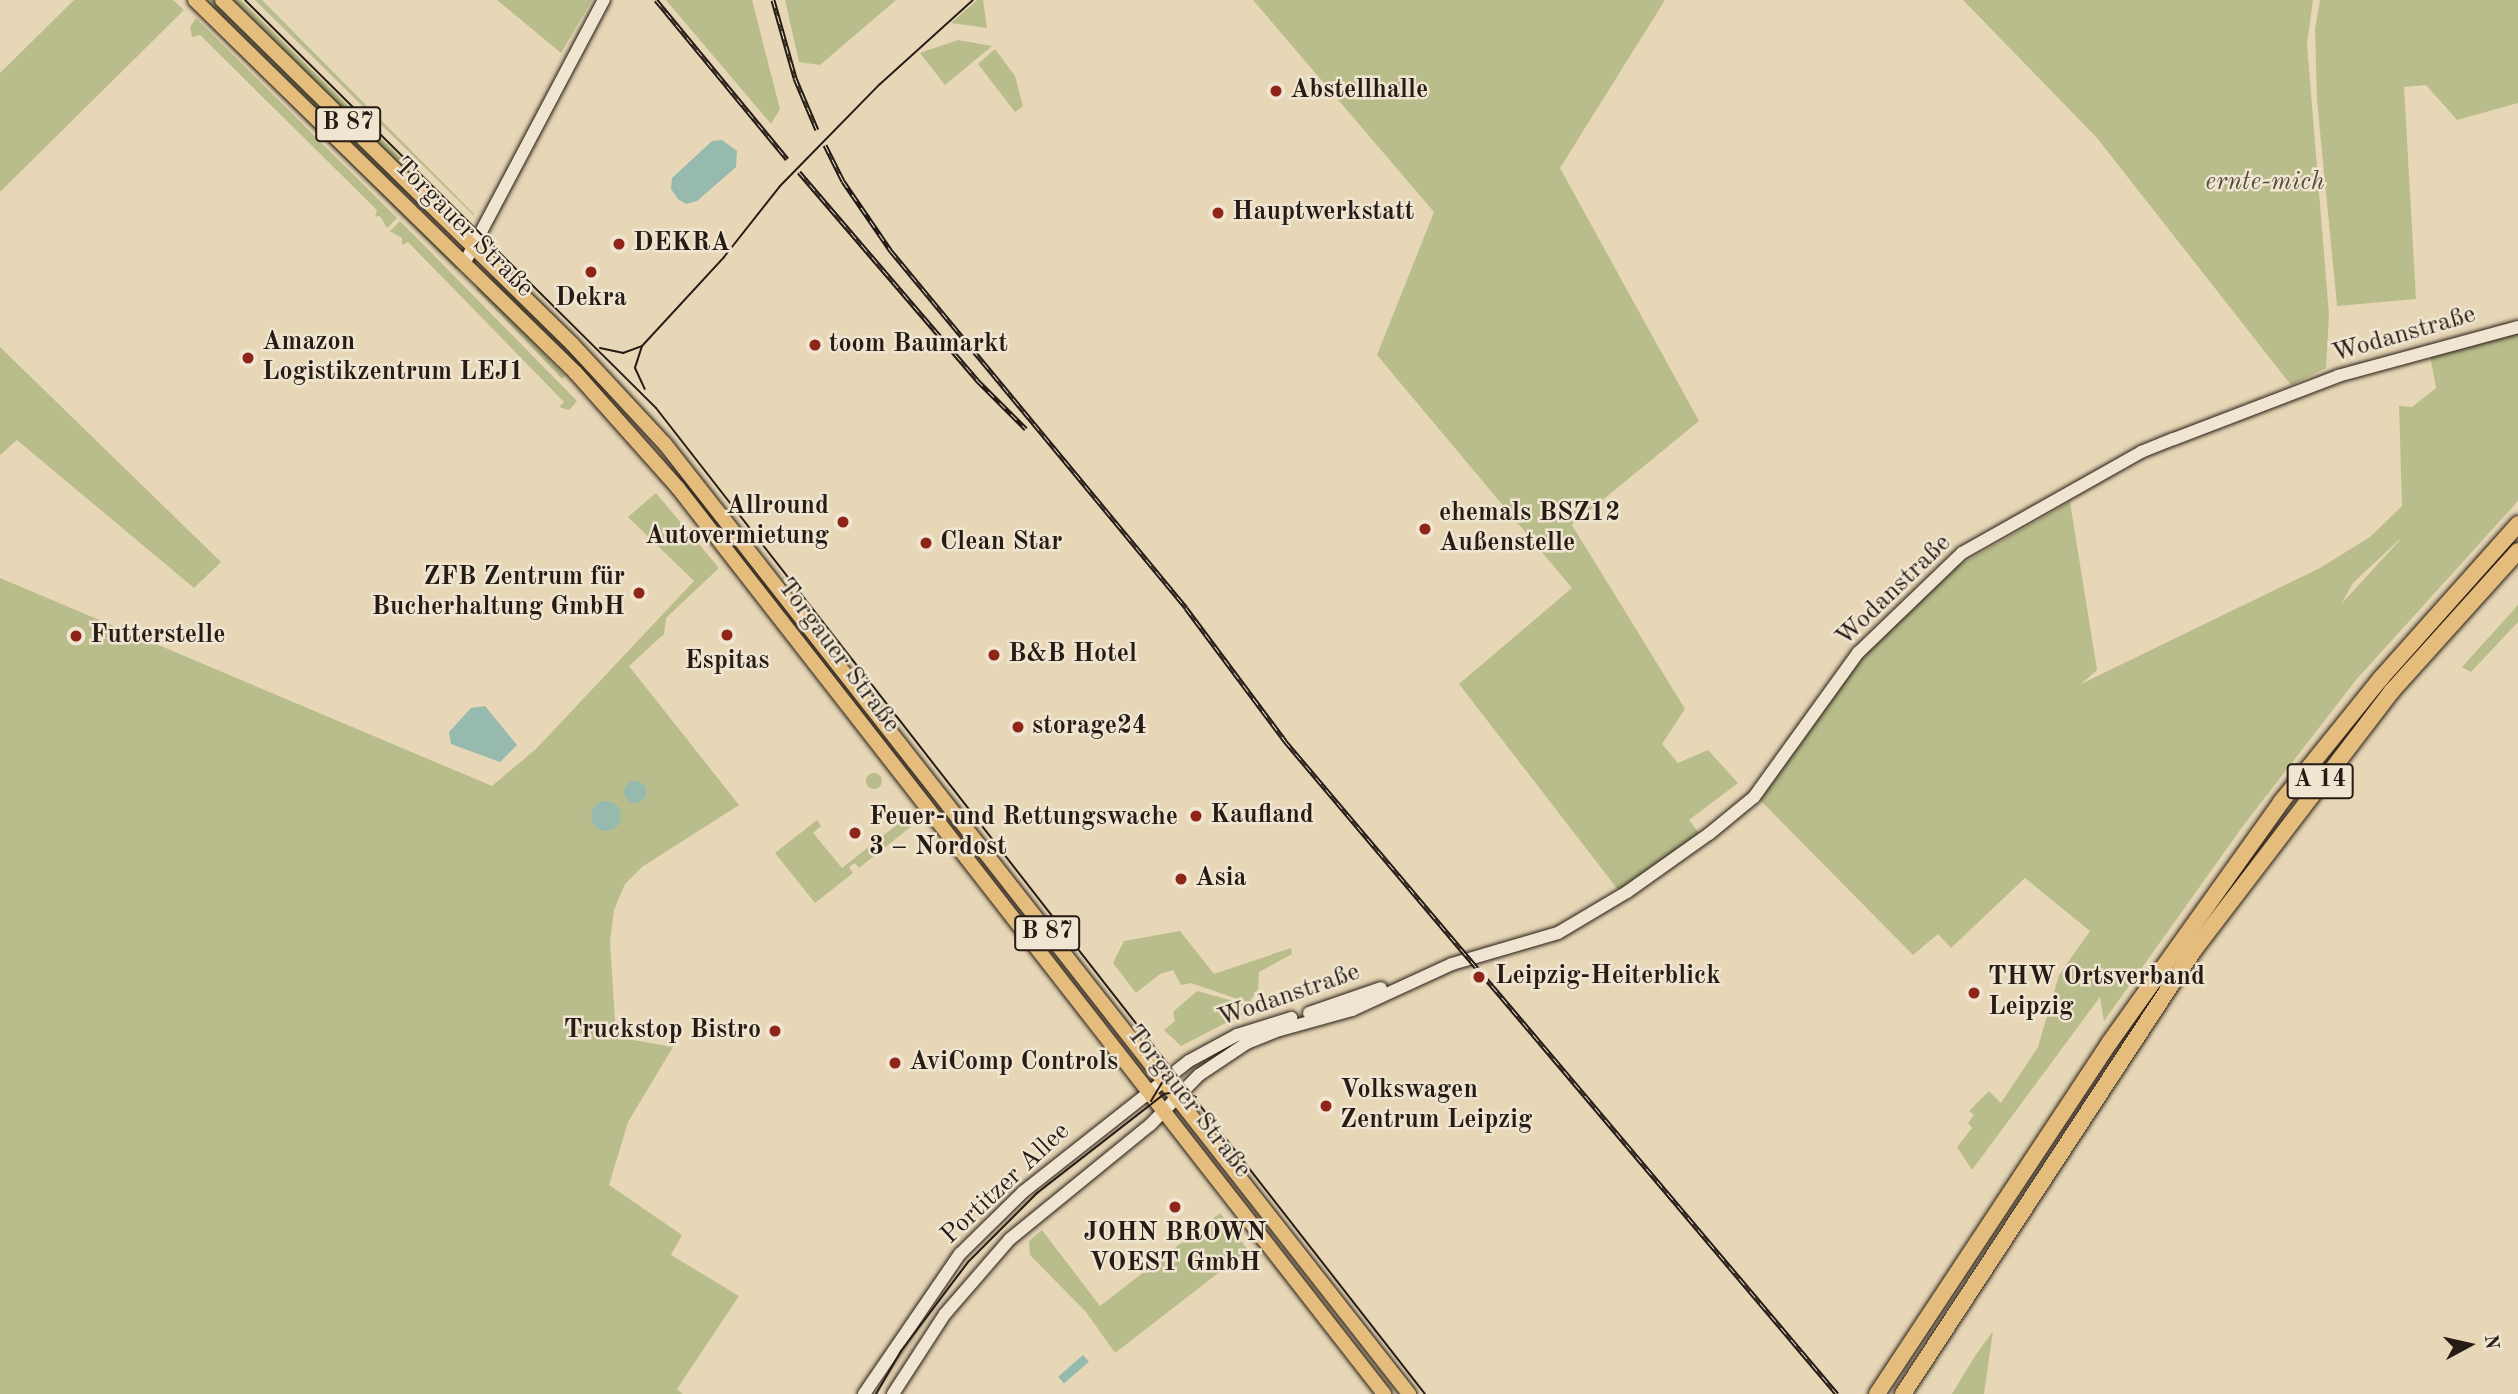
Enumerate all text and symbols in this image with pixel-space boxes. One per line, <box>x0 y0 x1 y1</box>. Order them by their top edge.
place label: Abstellhalle <box>1290 75 1428 107</box>
marker: Abstellhalle <box>1268 83 1284 99</box>
road number: B 87 <box>315 104 381 144</box>
street label: Torgauer Straße <box>386 151 540 305</box>
park label: ernte-mich <box>2205 167 2325 199</box>
place label: Hauptwerkstatt <box>1232 197 1414 229</box>
marker: Hauptwerkstatt <box>1210 205 1226 221</box>
place label: DEKRA <box>633 228 730 260</box>
marker: DEKRA <box>611 236 627 252</box>
marker: Dekra <box>583 264 599 280</box>
place label: Dekra <box>555 283 627 315</box>
street label: Wodanstraße <box>2328 300 2480 370</box>
place label: Amazon Logistikzentrum LEJ1 <box>262 327 524 388</box>
place label: toom Baumarkt <box>829 329 1008 361</box>
marker: toom Baumarkt <box>807 337 823 353</box>
marker: Amazon Logistikzentrum LEJ1 <box>240 350 256 366</box>
place label: Allround Autovermietung <box>645 491 829 552</box>
place label: ehemals BSZ12 Außenstelle <box>1439 498 1620 560</box>
marker: Allround Autovermietung <box>835 514 851 530</box>
marker: ehemals BSZ12 Außenstelle <box>1417 521 1433 537</box>
place label: Clean Star <box>940 527 1062 559</box>
street label: Wodanstraße <box>1830 528 1958 654</box>
marker: Clean Star <box>918 535 934 551</box>
place label: ZFB Zentrum für Bucherhaltung GmbH <box>372 562 625 624</box>
street label: Torgauer Straße <box>770 573 906 739</box>
marker: ZFB Zentrum für Bucherhaltung GmbH <box>631 585 647 601</box>
place label: Futterstelle <box>90 620 225 652</box>
marker: Espitas <box>719 627 735 643</box>
marker: Futterstelle <box>68 628 84 644</box>
place label: B&B Hotel <box>1008 639 1137 671</box>
place label: Espitas <box>685 646 769 678</box>
marker: B&B Hotel <box>986 647 1002 663</box>
place label: storage24 <box>1032 711 1147 743</box>
marker: storage24 <box>1010 719 1026 735</box>
road number: A 14 <box>2285 760 2355 802</box>
place label: Kaufland <box>1210 800 1314 832</box>
place label: Feuer- und Rettungswache 3 – Nordost <box>869 802 1178 864</box>
marker: Kaufland <box>1188 808 1204 824</box>
marker: Feuer- und Rettungswache 3 – Nordost <box>847 825 863 841</box>
place label: Asia <box>1195 863 1247 895</box>
marker: Asia <box>1173 871 1189 887</box>
road number: B 87 <box>1014 912 1080 953</box>
street label: Wodanstraße <box>1214 957 1364 1035</box>
place label: Leipzig-Heiterblick <box>1495 961 1721 993</box>
place label: THW Ortsverband Leipzig <box>1988 962 2205 1024</box>
marker: Leipzig-Heiterblick <box>1469 967 1489 987</box>
marker: THW Ortsverband Leipzig <box>1966 985 1982 1001</box>
place label: Truckstop Bistro <box>564 1015 761 1047</box>
street label: Torgauer Straße <box>1119 1019 1257 1185</box>
marker: Truckstop Bistro <box>767 1023 783 1039</box>
place label: AviComp Controls <box>909 1047 1118 1079</box>
marker: AviComp Controls <box>887 1055 903 1071</box>
place label: Volkswagen Zentrum Leipzig <box>1340 1075 1532 1136</box>
marker: Volkswagen Zentrum Leipzig <box>1318 1098 1334 1114</box>
street label: Portitzer Allee <box>935 1117 1077 1251</box>
marker: JOHN BROWN VOEST GmbH <box>1167 1199 1183 1215</box>
place label: JOHN BROWN VOEST GmbH <box>1084 1218 1266 1280</box>
north arrow <box>2434 1310 2504 1380</box>
text: N <box>2480 1333 2501 1351</box>

